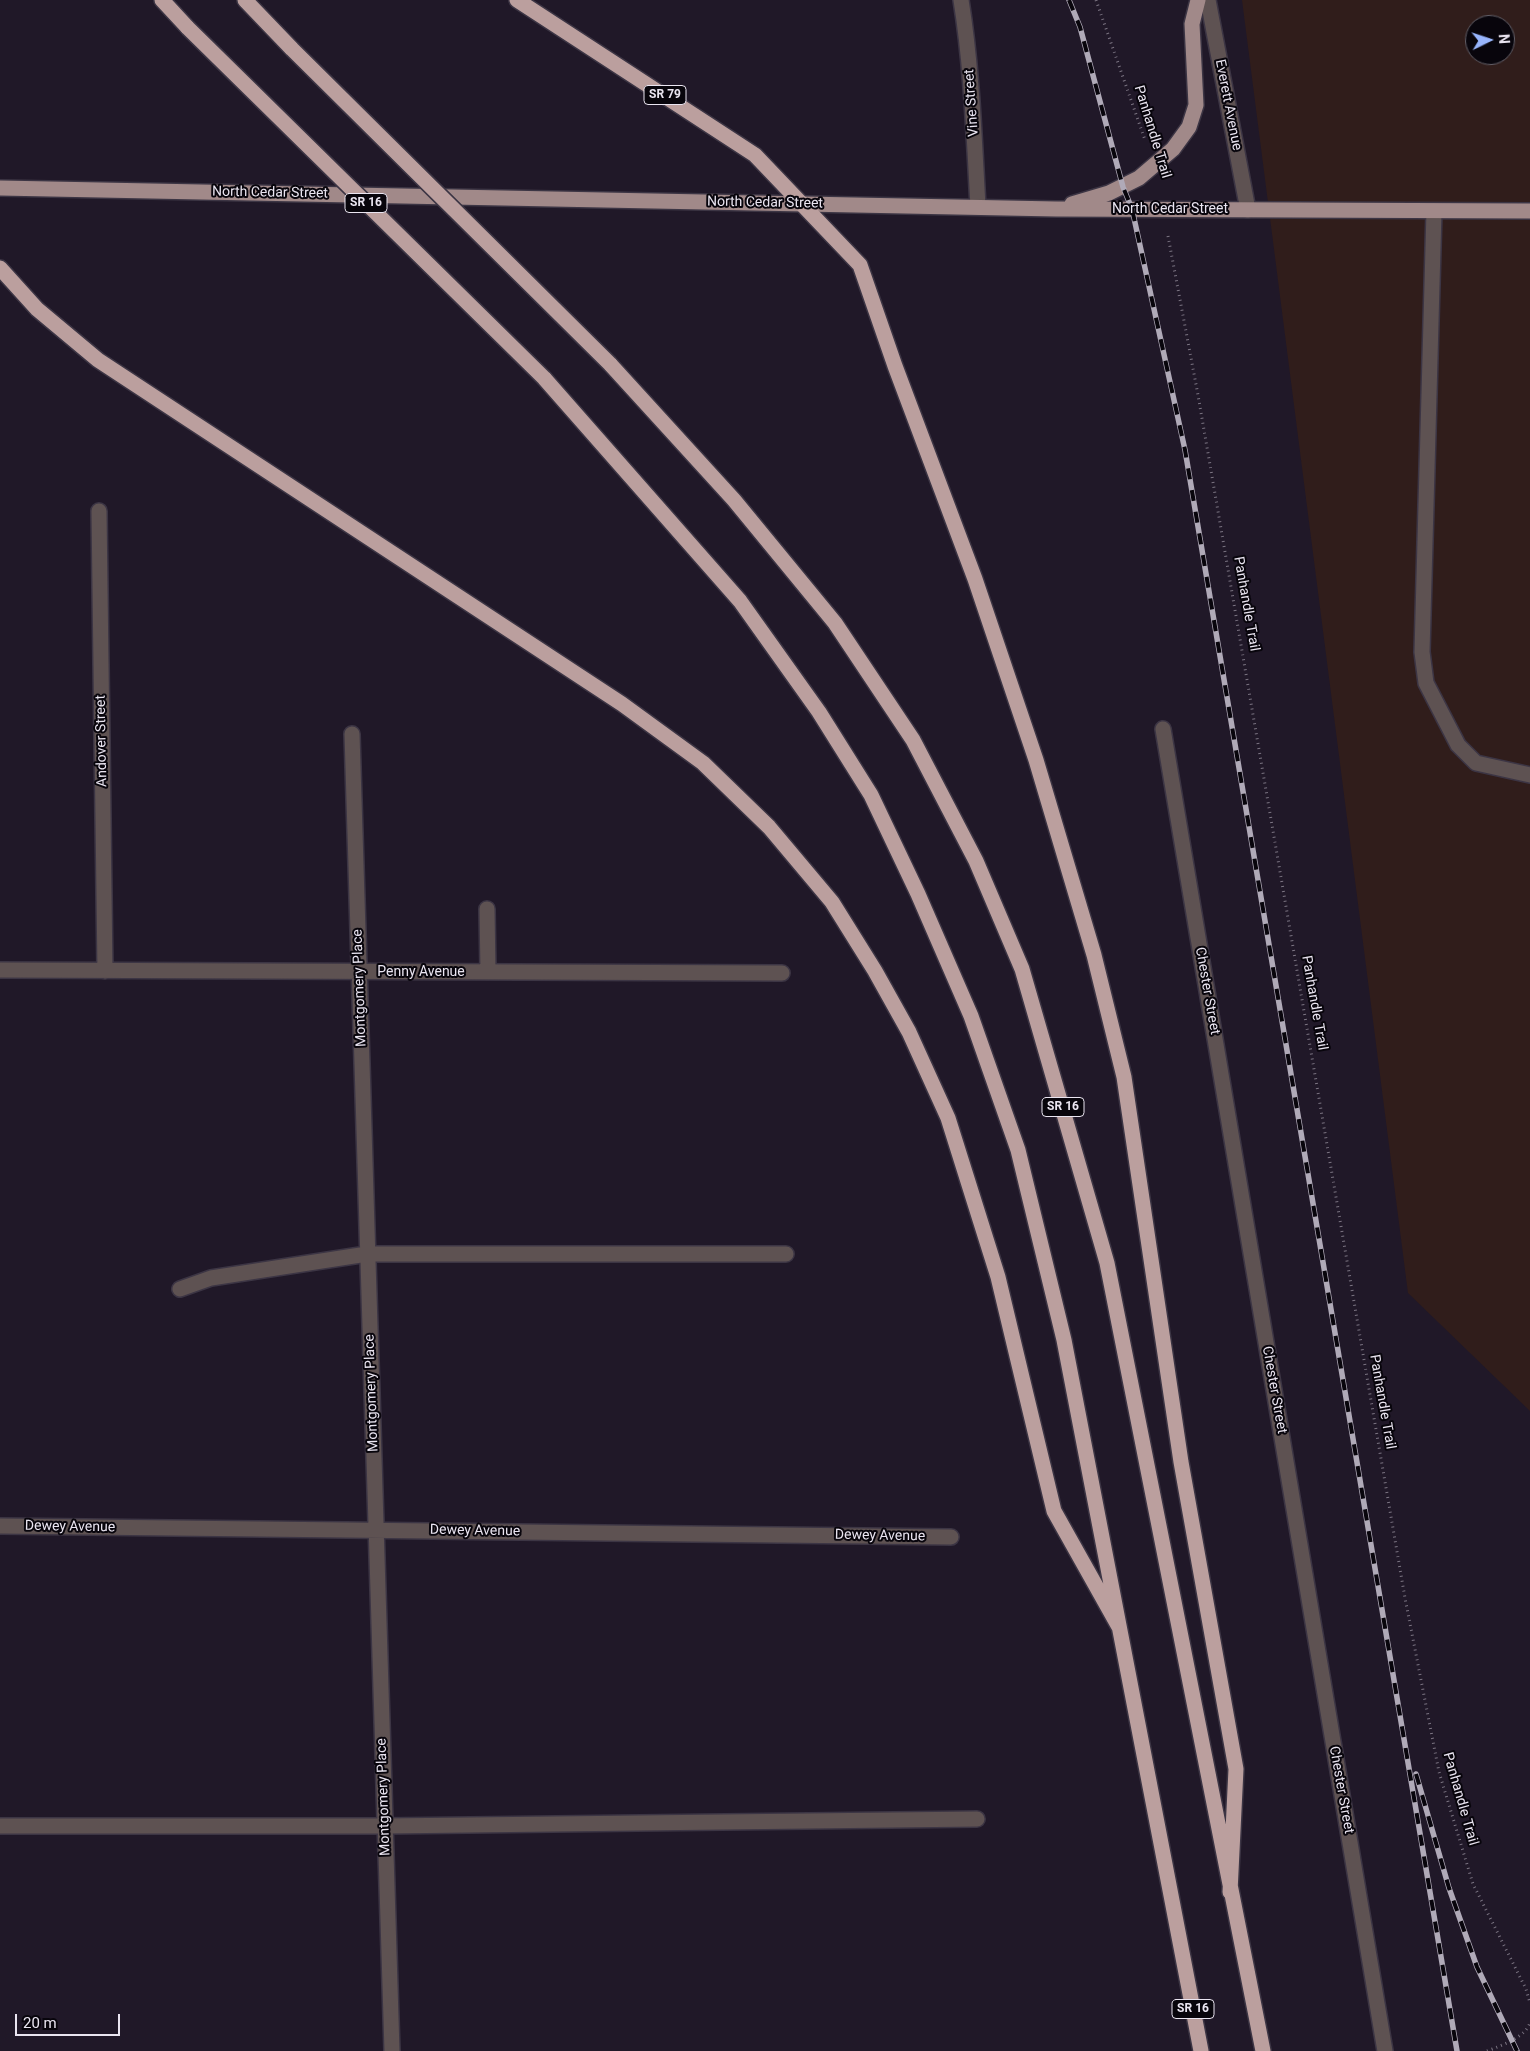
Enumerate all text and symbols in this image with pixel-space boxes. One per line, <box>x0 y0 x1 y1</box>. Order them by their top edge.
north arrow <box>1465 15 1515 65</box>
text: N <box>1496 34 1512 45</box>
street label: Everett Avenue <box>1211 58 1245 152</box>
street label: Vine Street <box>961 69 983 137</box>
street label: Panhandle Trail <box>1130 84 1174 180</box>
road number: SR 79 <box>644 86 686 104</box>
street label: North Cedar Street <box>212 184 328 202</box>
road number: SR 16 <box>345 194 387 212</box>
street label: North Cedar Street <box>707 194 823 212</box>
street label: North Cedar Street <box>1112 201 1228 217</box>
street label: Panhandle Trail <box>1229 555 1263 653</box>
street label: Andover Street <box>93 695 111 787</box>
street label: Montgomery Place <box>350 929 370 1047</box>
street label: Chester Street <box>1191 946 1223 1036</box>
street label: Panhandle Trail <box>1297 954 1331 1052</box>
street label: Penny Avenue <box>377 964 465 980</box>
road number: SR 16 <box>1042 1098 1084 1116</box>
street label: Montgomery Place <box>362 1334 382 1452</box>
street label: Chester Street <box>1258 1345 1290 1435</box>
street label: Panhandle Trail <box>1365 1353 1399 1451</box>
street label: Dewey Avenue <box>25 1518 115 1536</box>
street label: Dewey Avenue <box>430 1522 520 1540</box>
street label: Dewey Avenue <box>835 1527 925 1545</box>
street label: Montgomery Place <box>374 1738 394 1856</box>
street label: Chester Street <box>1325 1745 1357 1835</box>
street label: Panhandle Trail <box>1439 1750 1481 1848</box>
road number: SR 16 <box>1172 2000 1214 2018</box>
scale bar <box>18 2004 122 2036</box>
text: 20 m <box>23 2014 57 2032</box>

